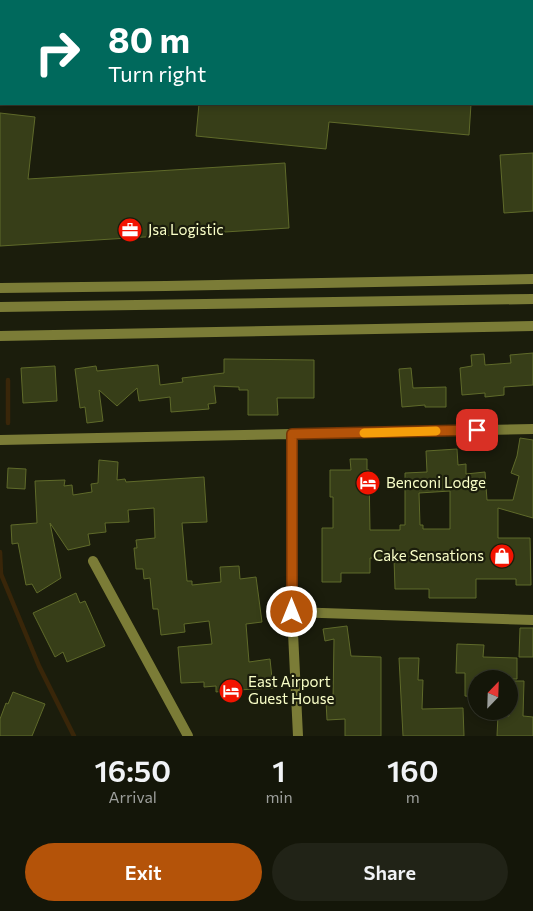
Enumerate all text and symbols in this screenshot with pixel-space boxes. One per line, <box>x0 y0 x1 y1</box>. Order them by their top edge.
text: 80 m <box>108 17 190 60</box>
icon: right <box>25 20 90 85</box>
text: Turn right <box>108 60 206 87</box>
office icon: Jsa Logistic <box>117 217 143 243</box>
place label: Jsa Logistic <box>148 220 224 238</box>
pin <box>456 409 498 451</box>
icon: arrive <box>463 416 491 444</box>
hotel icon: Benconi Lodge <box>355 470 381 496</box>
place label: Benconi Lodge <box>386 473 486 491</box>
shop icon: Cake Sensations <box>489 543 515 569</box>
place label: Cake Sensations <box>373 546 484 564</box>
position arrow <box>265 585 317 637</box>
north arrow <box>468 670 518 720</box>
map controls <box>468 670 518 720</box>
place label: East Airport Guest House <box>248 672 334 707</box>
hotel icon: East Airport Guest House <box>218 678 244 704</box>
text: 16:50 <box>94 751 171 788</box>
text: 1 <box>272 751 286 788</box>
text: 160 <box>387 751 439 788</box>
text: Arrival <box>108 787 157 806</box>
text: min <box>265 787 293 806</box>
text: m <box>406 787 420 806</box>
button: Exit <box>25 843 262 901</box>
button: Share <box>272 843 508 901</box>

